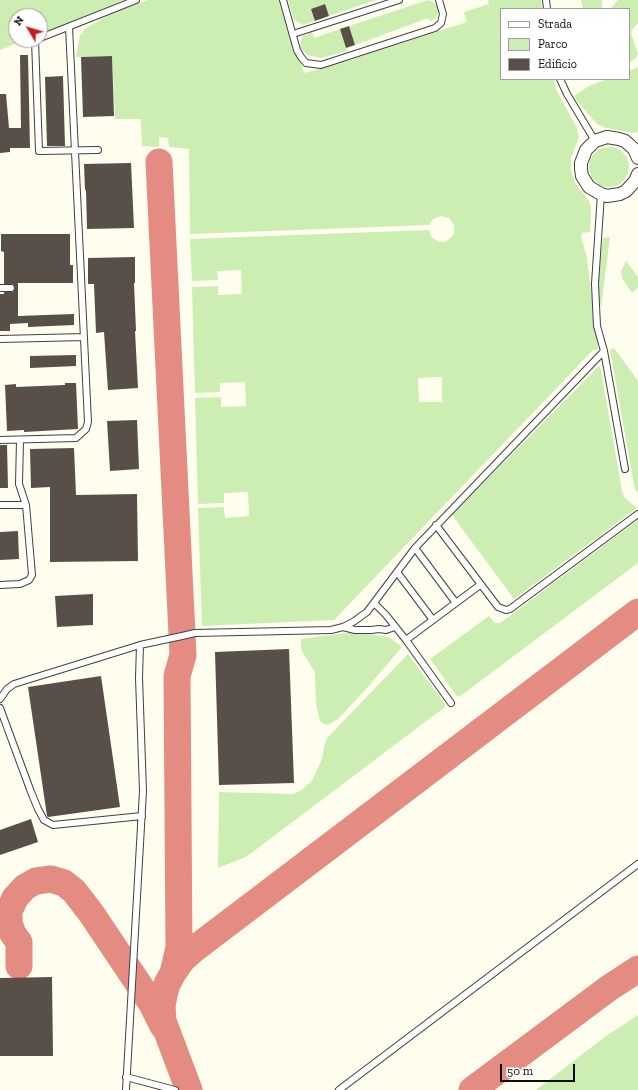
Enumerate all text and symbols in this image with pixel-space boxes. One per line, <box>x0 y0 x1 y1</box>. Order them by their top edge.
north arrow <box>8 8 48 48</box>
legend <box>500 8 630 80</box>
text: N <box>11 14 27 28</box>
text: Strada <box>538 17 572 31</box>
text: Parco <box>538 37 567 51</box>
text: Edificio <box>538 57 577 71</box>
scale bar <box>502 1056 577 1082</box>
text: 50 m <box>507 1064 533 1078</box>

